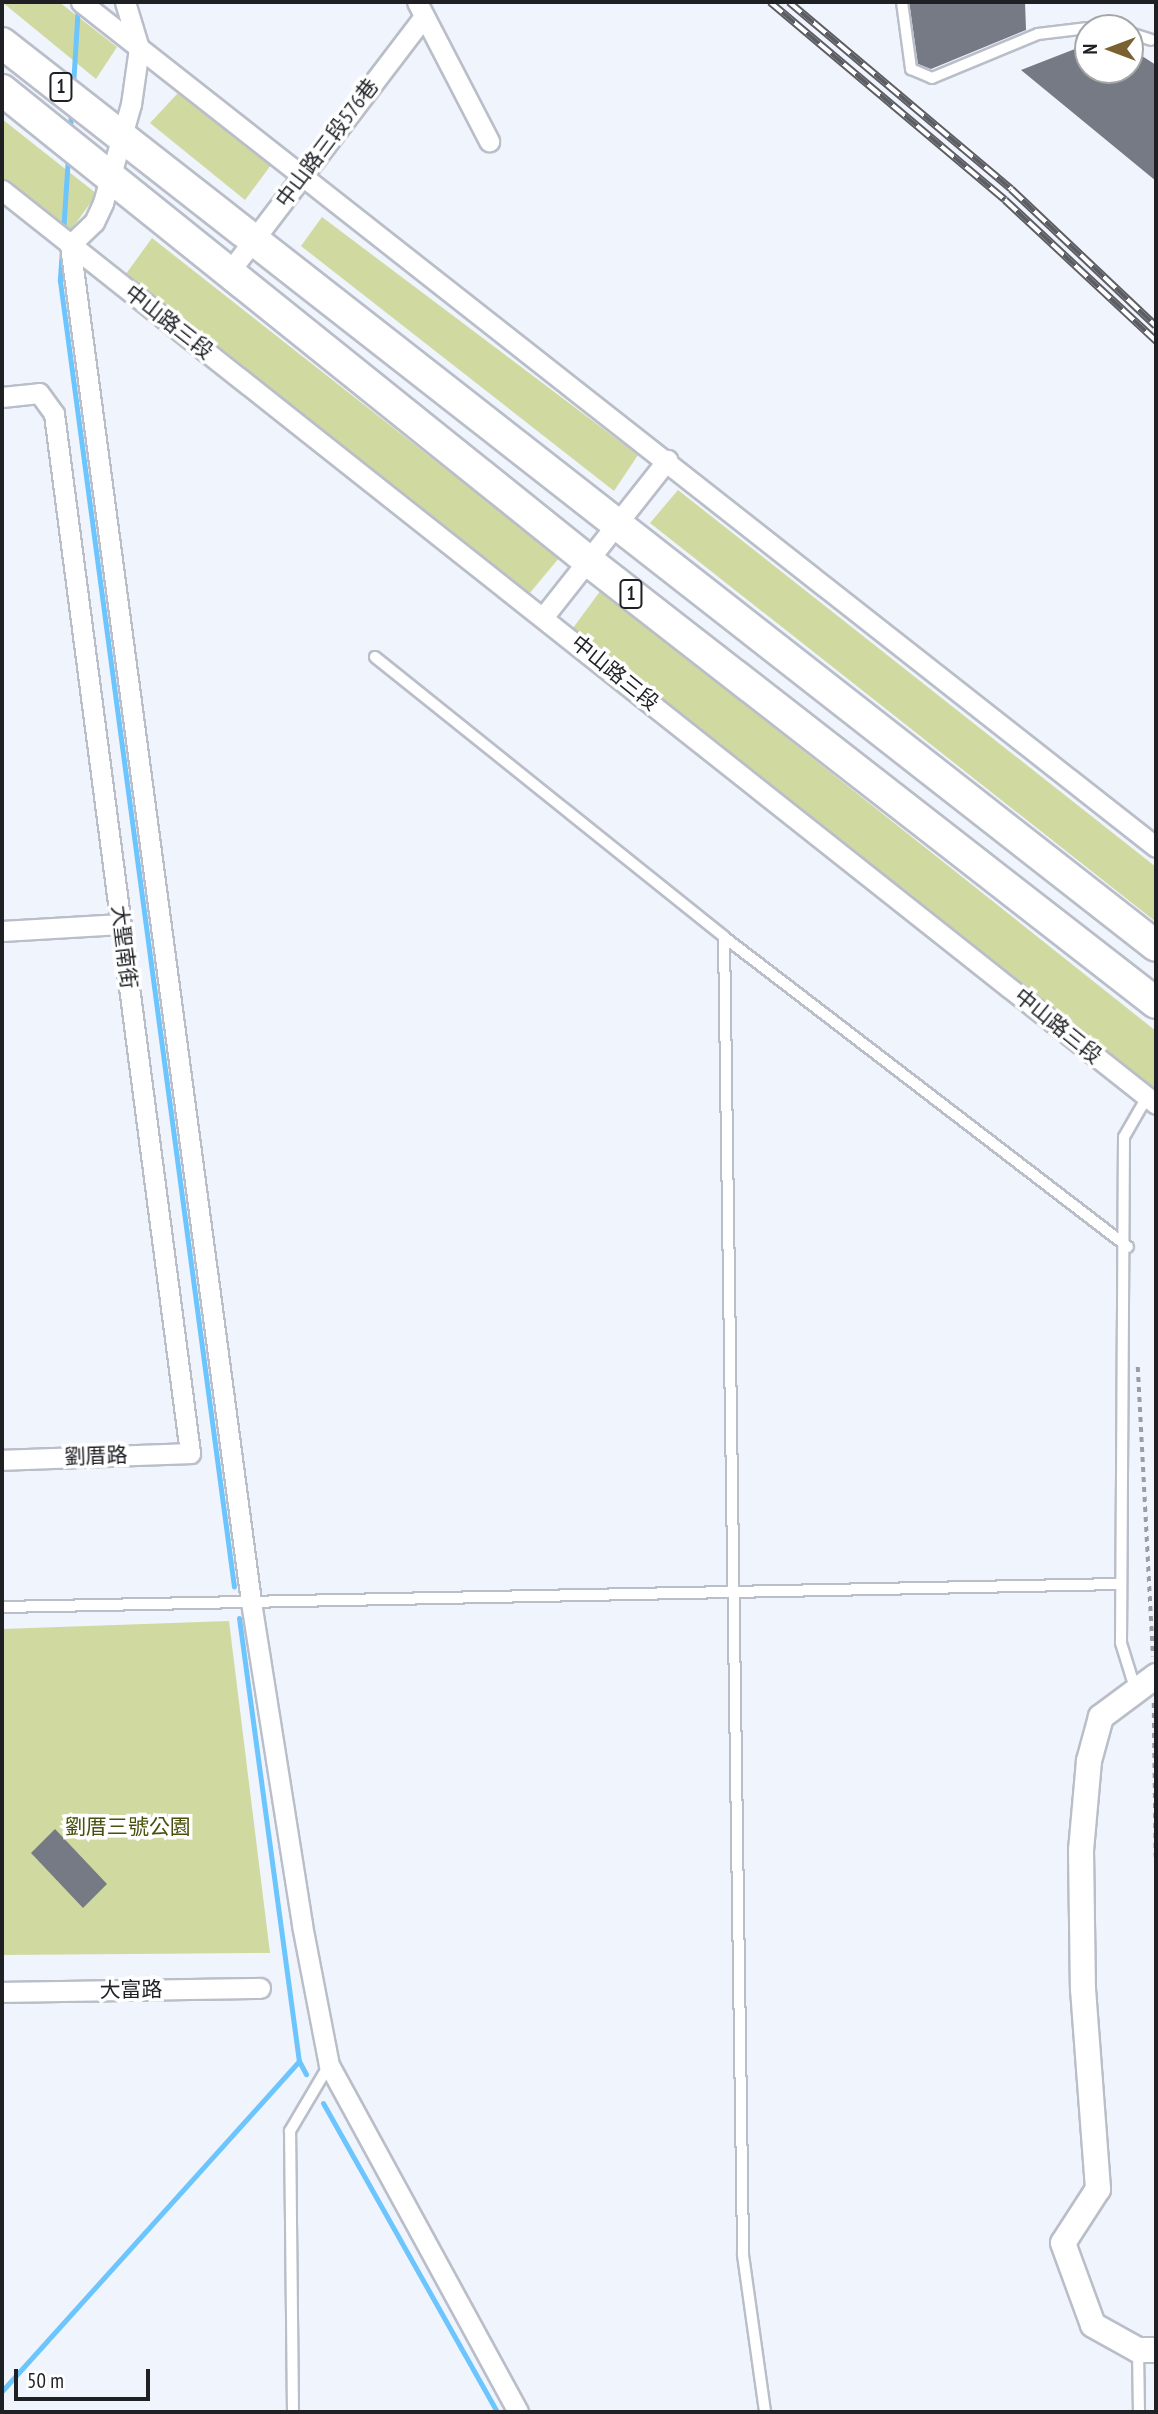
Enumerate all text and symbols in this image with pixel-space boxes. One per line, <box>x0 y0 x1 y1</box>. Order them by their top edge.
north arrow <box>1074 14 1144 84</box>
text: N <box>1078 44 1102 54</box>
road number: 1 <box>49 72 73 102</box>
street label: 中山路三段576巷 <box>270 74 384 212</box>
street label: 中山路三段 <box>120 280 218 364</box>
road number: 1 <box>619 579 643 610</box>
street label: 中山路三段 <box>566 630 664 716</box>
street label: 大聖南街 <box>106 904 142 990</box>
street label: 中山路三段 <box>1009 983 1107 1069</box>
street label: 劉厝路 <box>64 1442 128 1470</box>
park label: 劉厝三號公園 <box>65 1814 191 1840</box>
street label: 大富路 <box>99 1977 163 2003</box>
scale bar <box>18 2354 154 2398</box>
text: 50 m <box>27 2367 64 2394</box>

